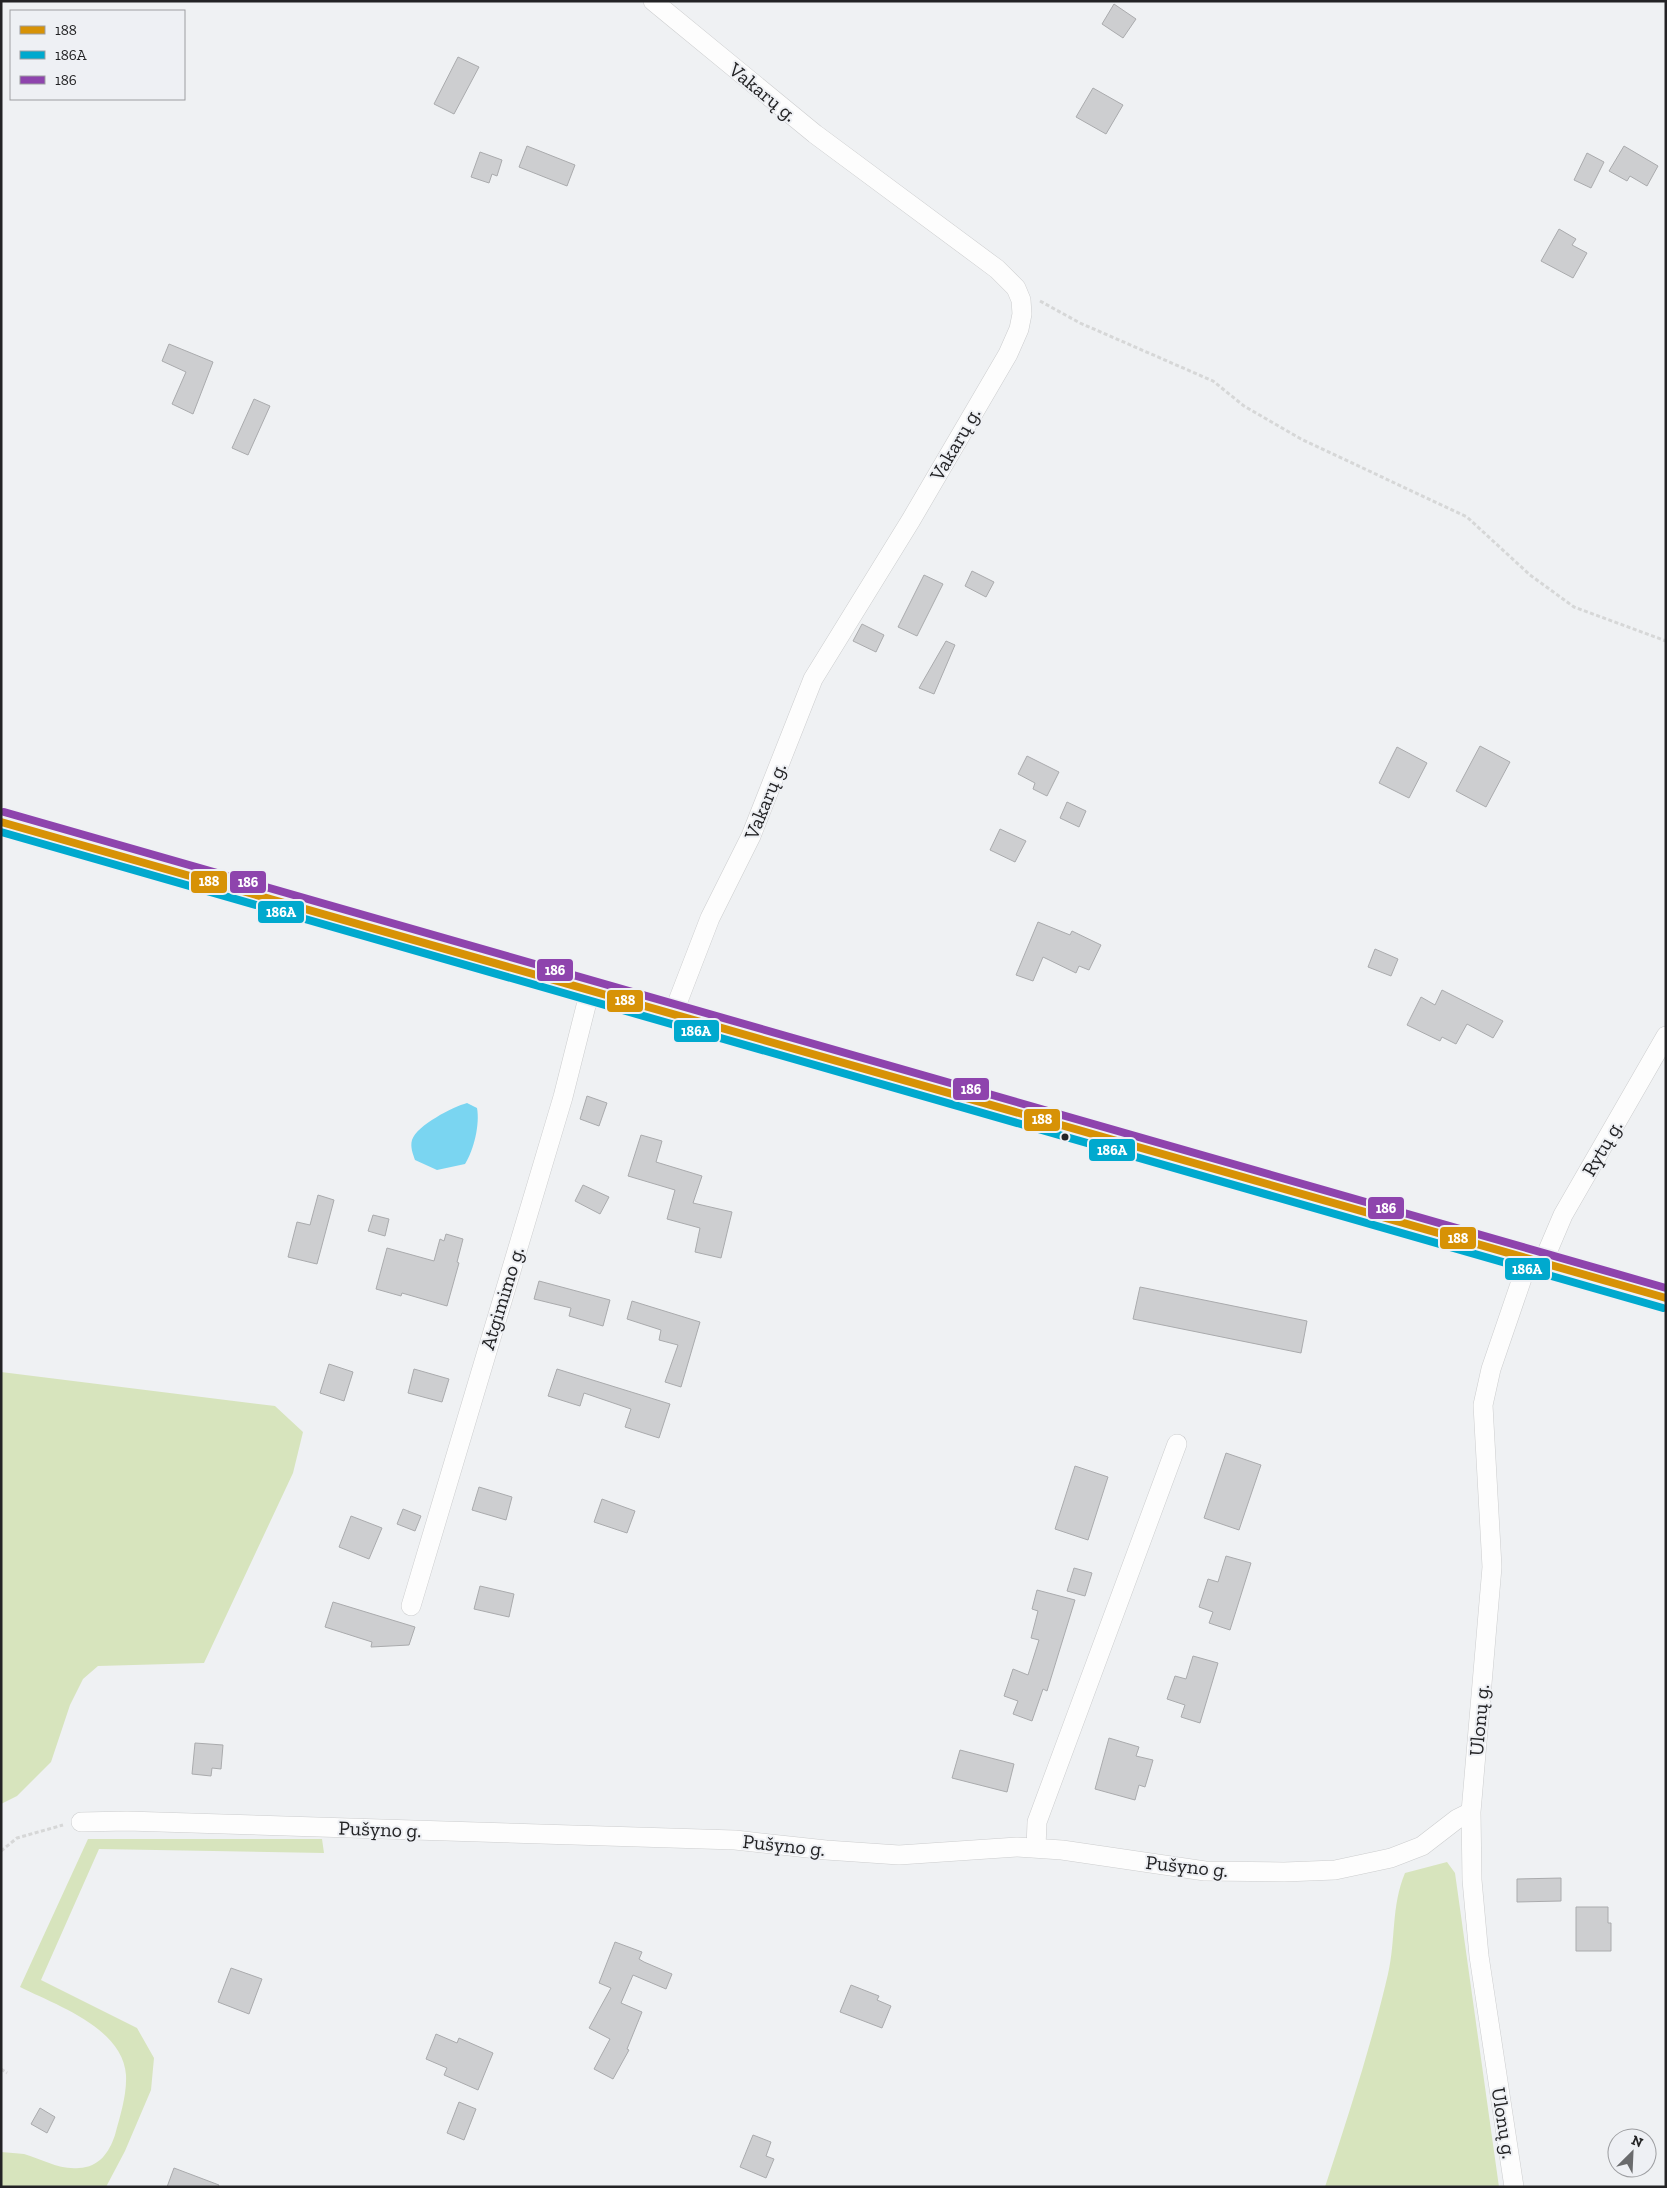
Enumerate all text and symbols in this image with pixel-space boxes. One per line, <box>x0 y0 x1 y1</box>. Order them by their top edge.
legend <box>10 10 185 100</box>
text: 188 <box>55 21 77 39</box>
text: 186A <box>55 46 87 64</box>
street label: Vakarų g. <box>723 57 802 127</box>
text: 186 <box>55 71 77 89</box>
street label: Vakarų g. <box>924 403 986 486</box>
street label: Vakarų g. <box>738 759 791 844</box>
line badge: 188 <box>190 870 228 894</box>
line badge: 186 <box>229 870 267 894</box>
text: 188 <box>199 873 220 890</box>
text: 186 <box>238 874 259 891</box>
line badge: 186A <box>257 900 305 924</box>
text: 186A <box>266 904 296 921</box>
line badge: 186 <box>536 958 574 982</box>
text: 186 <box>545 962 566 979</box>
line badge: 188 <box>606 989 644 1013</box>
text: 188 <box>615 992 636 1009</box>
line badge: 186A <box>673 1019 720 1043</box>
text: 186A <box>681 1023 711 1040</box>
line badge: 186 <box>952 1077 990 1101</box>
text: 186 <box>961 1081 982 1098</box>
line badge: 188 <box>1023 1108 1061 1132</box>
text: 188 <box>1032 1111 1053 1128</box>
street label: Rytų g. <box>1577 1116 1627 1180</box>
unlabelled marker <box>1060 1132 1070 1142</box>
line badge: 186A <box>1088 1138 1136 1162</box>
text: 186A <box>1097 1142 1127 1159</box>
line badge: 186 <box>1367 1196 1405 1220</box>
text: 186 <box>1376 1200 1397 1217</box>
line badge: 188 <box>1439 1226 1477 1250</box>
text: 188 <box>1448 1230 1469 1247</box>
street label: Atgimimo g. <box>475 1244 529 1352</box>
line badge: 186A <box>1504 1257 1551 1281</box>
text: 186A <box>1512 1261 1542 1278</box>
street label: Ulonų g. <box>1464 1683 1494 1757</box>
street label: Pušyno g. <box>338 1816 422 1842</box>
street label: Pušyno g. <box>742 1829 826 1861</box>
street label: Pušyno g. <box>1145 1850 1229 1882</box>
street label: Ulonų g. <box>1487 2086 1521 2160</box>
north arrow <box>1607 2128 1657 2178</box>
text: N <box>1629 2132 1646 2152</box>

